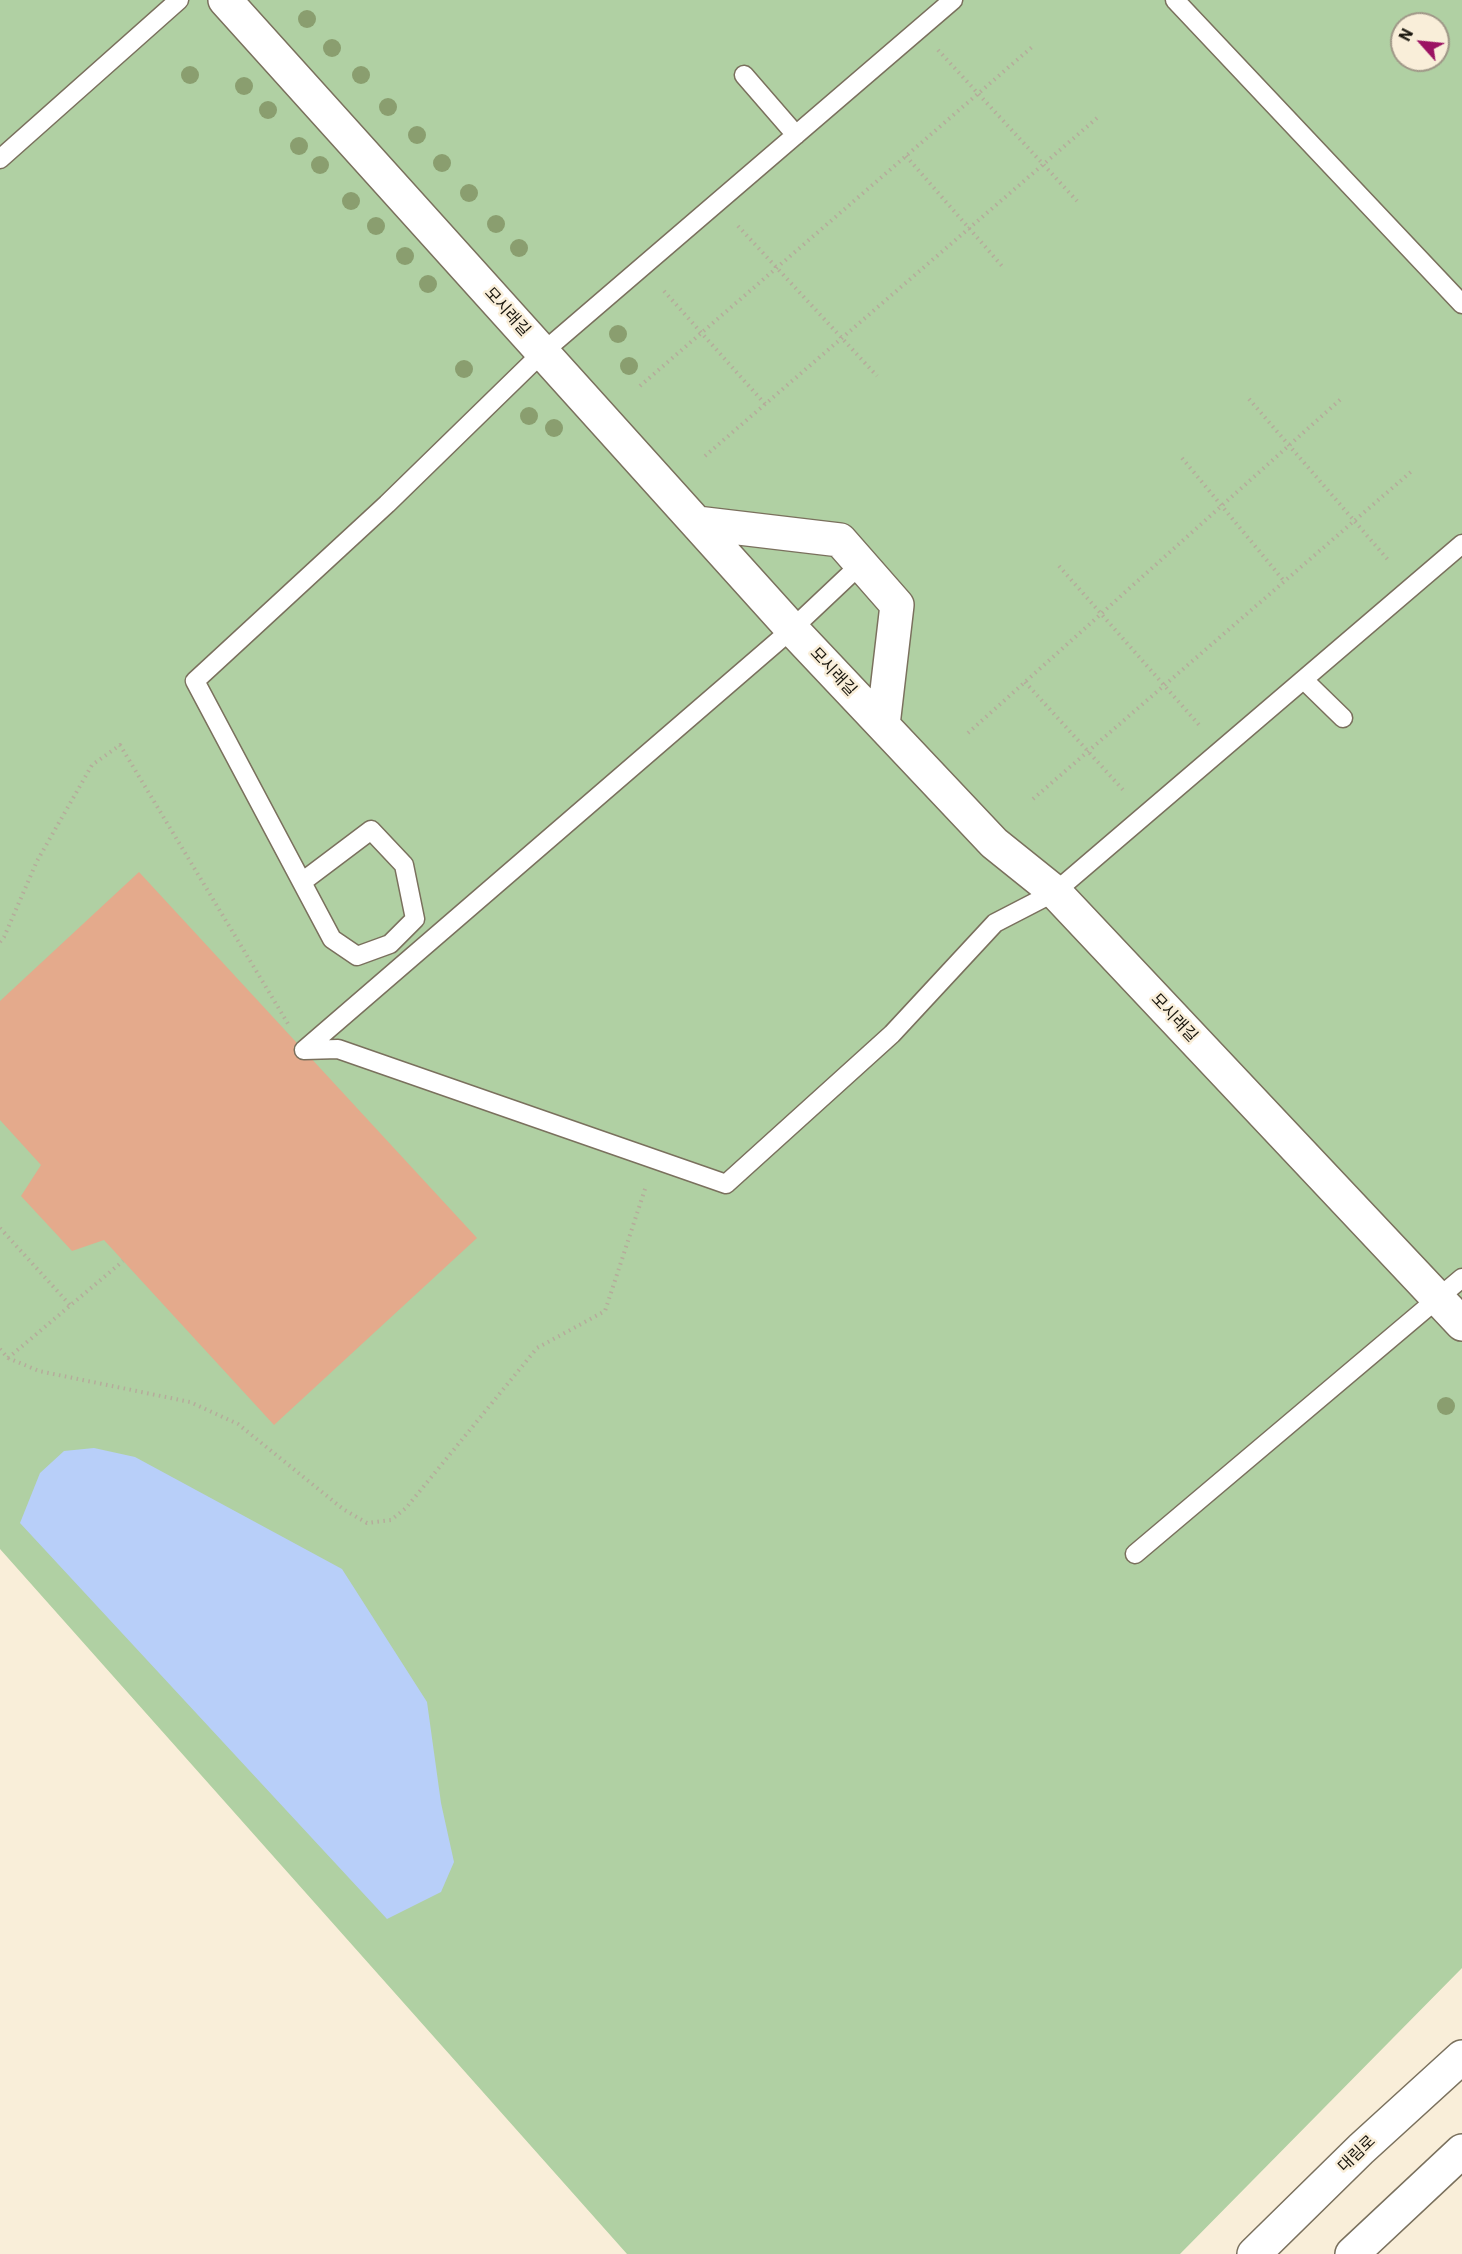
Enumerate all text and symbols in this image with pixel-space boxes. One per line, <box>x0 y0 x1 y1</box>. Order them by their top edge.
north arrow <box>1390 12 1450 72</box>
text: N <box>1394 25 1417 44</box>
street label: 모시래길 <box>480 284 534 340</box>
street label: 모시래길 <box>806 644 860 700</box>
street label: 모시래길 <box>1147 990 1201 1046</box>
street label: 대림로 <box>1334 2132 1380 2176</box>

